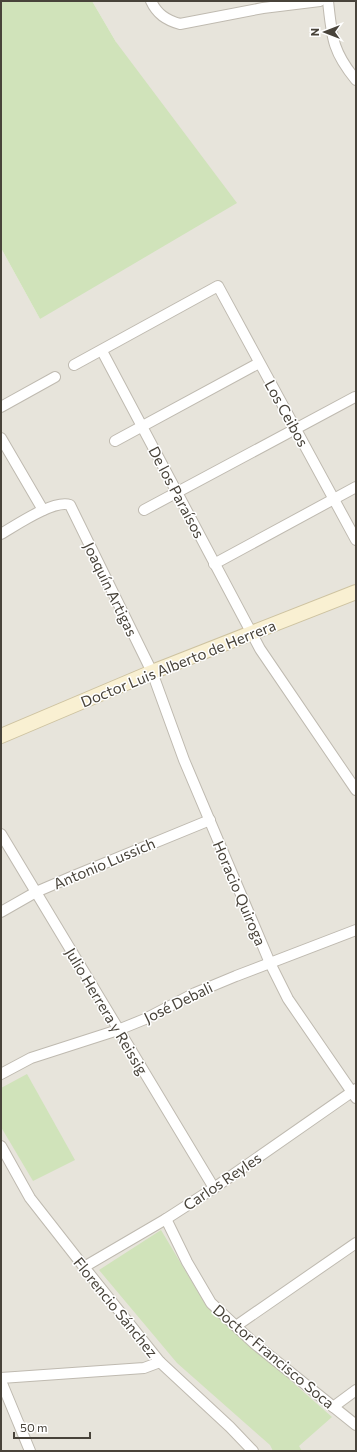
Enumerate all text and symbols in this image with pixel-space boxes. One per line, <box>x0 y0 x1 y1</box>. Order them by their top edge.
north arrow <box>305 12 345 52</box>
text: N <box>308 28 321 36</box>
street label: Los Ceibos <box>261 376 313 450</box>
street label: De los Paraísos <box>145 443 209 541</box>
street label: Joaquín Artigas <box>80 539 142 639</box>
street label: Doctor Luis Alberto de Herrera <box>78 616 278 710</box>
street label: Antonio Lussich <box>50 833 158 893</box>
street label: Horacio Quiroga <box>210 838 270 948</box>
street label: Julio Herrera y Reissig <box>62 944 152 1078</box>
street label: José Debali <box>141 978 215 1026</box>
street label: Carlos Reyles <box>180 1148 264 1214</box>
street label: Florencio Sánchez <box>70 1253 162 1361</box>
street label: Doctor Francisco Soca <box>210 1300 338 1412</box>
scale bar <box>14 1414 90 1440</box>
text: 50 m <box>20 1420 48 1434</box>

